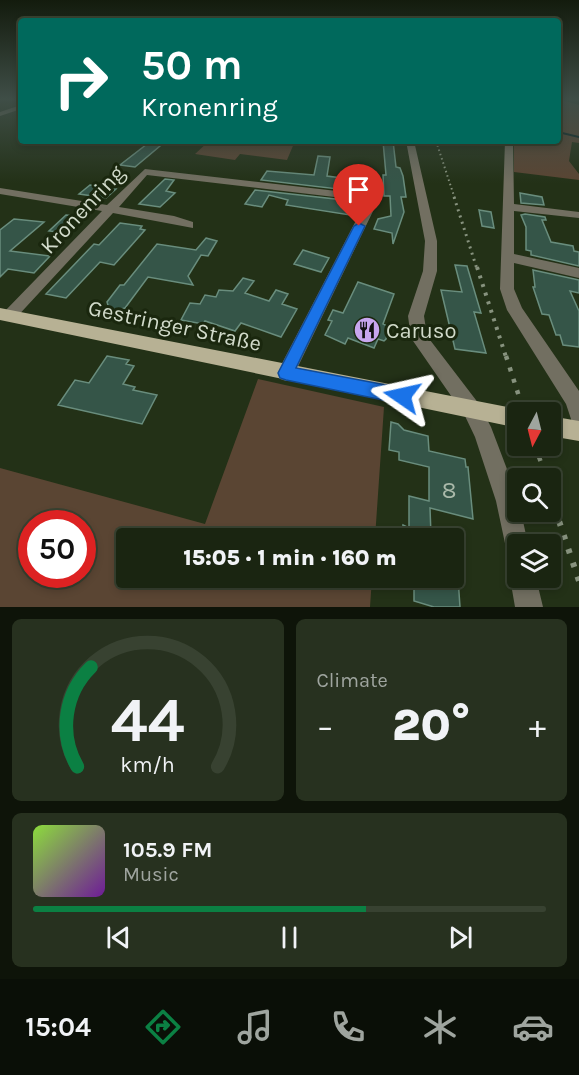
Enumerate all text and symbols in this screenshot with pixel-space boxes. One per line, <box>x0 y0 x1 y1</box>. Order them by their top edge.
text: 50 m <box>141 40 243 90</box>
icon: right <box>42 42 120 120</box>
text: Kronenring <box>141 91 278 123</box>
street label: Kronenring <box>35 160 131 259</box>
pin <box>333 164 384 226</box>
icon: arrive <box>342 173 375 206</box>
street label: Gestringer Straße <box>86 295 264 357</box>
restaurant icon: Caruso <box>352 315 382 345</box>
place label: Caruso <box>386 318 456 344</box>
position arrow <box>370 364 434 428</box>
north arrow <box>507 402 561 456</box>
map controls <box>507 402 561 588</box>
button: search <box>507 468 561 522</box>
house number: 8 <box>442 476 456 504</box>
speed limit sign: 50 <box>18 510 96 588</box>
button: layers <box>507 534 561 588</box>
text: 15:05 · 1 min · 160 m <box>183 545 397 571</box>
text: Climate <box>317 669 388 692</box>
text: 44 <box>111 684 185 757</box>
text: 20° <box>392 699 470 751</box>
text: − <box>317 707 334 745</box>
text: + <box>529 707 546 745</box>
text: km/h <box>121 752 175 777</box>
text: 105.9 FM <box>123 837 213 863</box>
text: Music <box>123 863 179 886</box>
icon: previous <box>102 921 135 954</box>
icon: pause <box>273 921 306 954</box>
icon: next <box>444 921 477 954</box>
icon: directions <box>142 1006 184 1048</box>
icon: music <box>234 1006 276 1048</box>
icon: phone <box>327 1006 369 1048</box>
icon: climate <box>419 1006 461 1048</box>
icon: car <box>512 1006 554 1048</box>
text: 15:04 <box>25 1011 91 1043</box>

